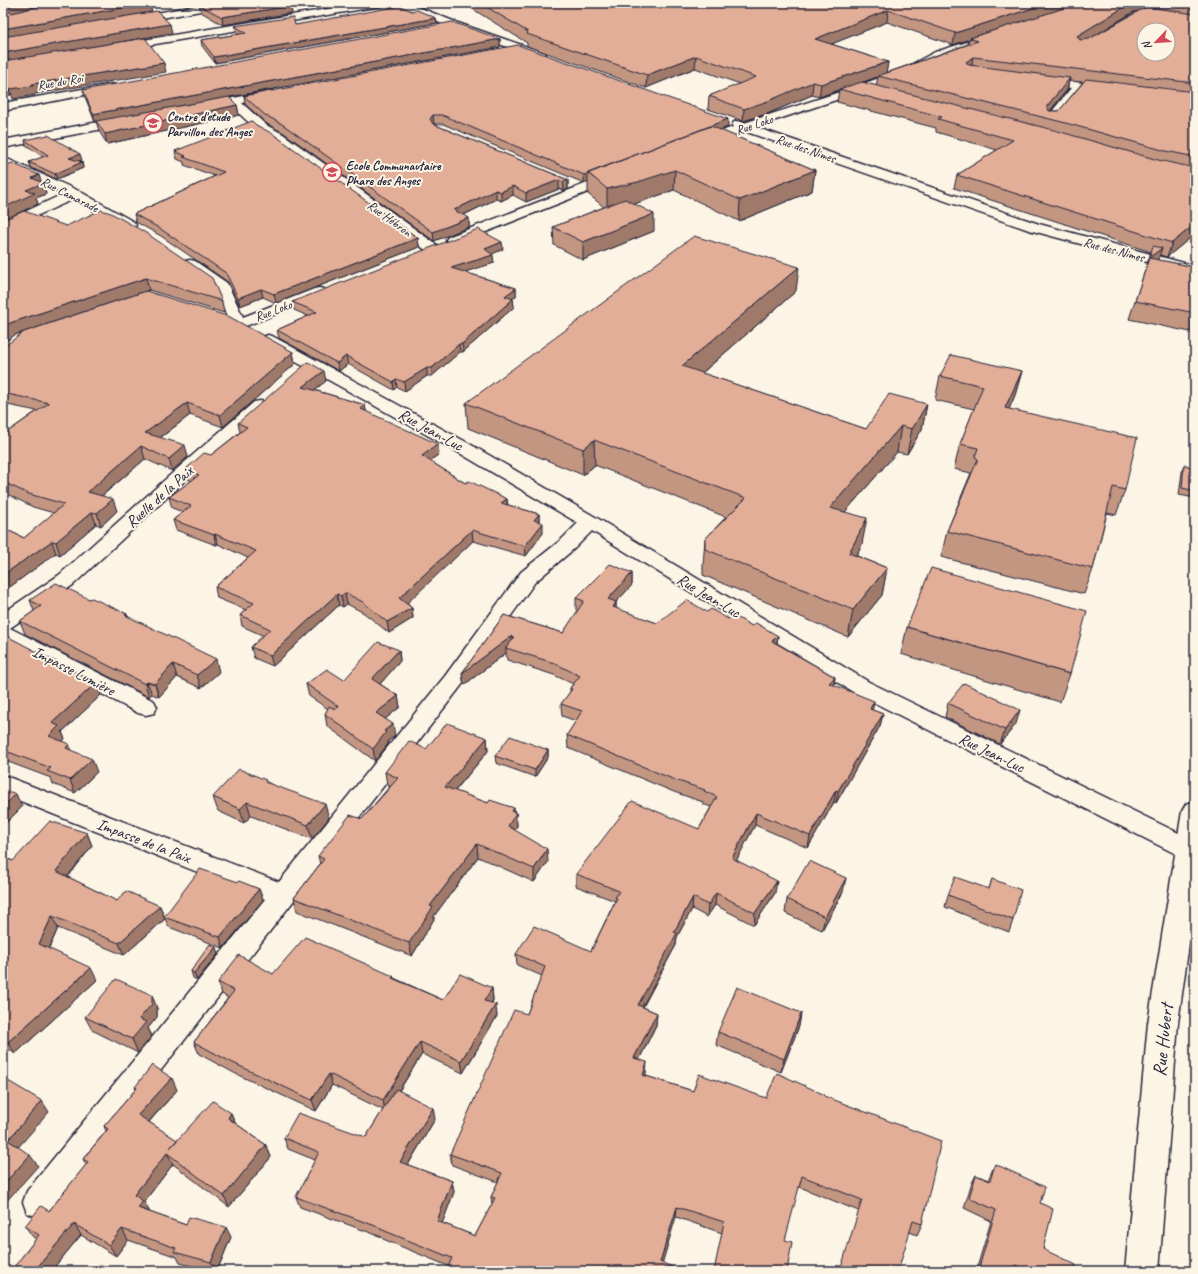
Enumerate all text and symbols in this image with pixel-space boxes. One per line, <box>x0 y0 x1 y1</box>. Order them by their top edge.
north arrow <box>1136 22 1176 62</box>
text: N <box>1138 38 1155 52</box>
street label: Rue du Roi <box>36 70 86 94</box>
place label: Centre d'etude Parvillon des Anges <box>167 109 253 140</box>
street label: Rue Loko <box>734 111 776 139</box>
school or university icon: Centre d'etude Parvillon des Anges <box>142 112 164 134</box>
street label: Rue des Nimes <box>774 131 839 167</box>
place label: Ecole Communautaire Phare des Anges <box>346 158 442 189</box>
school or university icon: Ecole Communautaire Phare des Anges <box>321 161 343 183</box>
street label: Rue Camarade <box>38 174 102 217</box>
street label: Rue Hébron <box>364 197 416 241</box>
street label: Rue des Nimes <box>1082 234 1147 266</box>
street label: Rue Loko <box>253 296 295 325</box>
street label: Rue Jean-Luc <box>395 404 467 456</box>
street label: Ruelle de la Paix <box>122 460 199 532</box>
street label: Rue Jean-Luc <box>673 569 745 623</box>
street label: Impasse Lumière <box>29 642 120 701</box>
street label: Rue Jean-Luc <box>956 728 1029 778</box>
street label: Impasse de la Paix <box>94 814 195 869</box>
street label: Rue Hubert <box>1147 1000 1179 1078</box>

